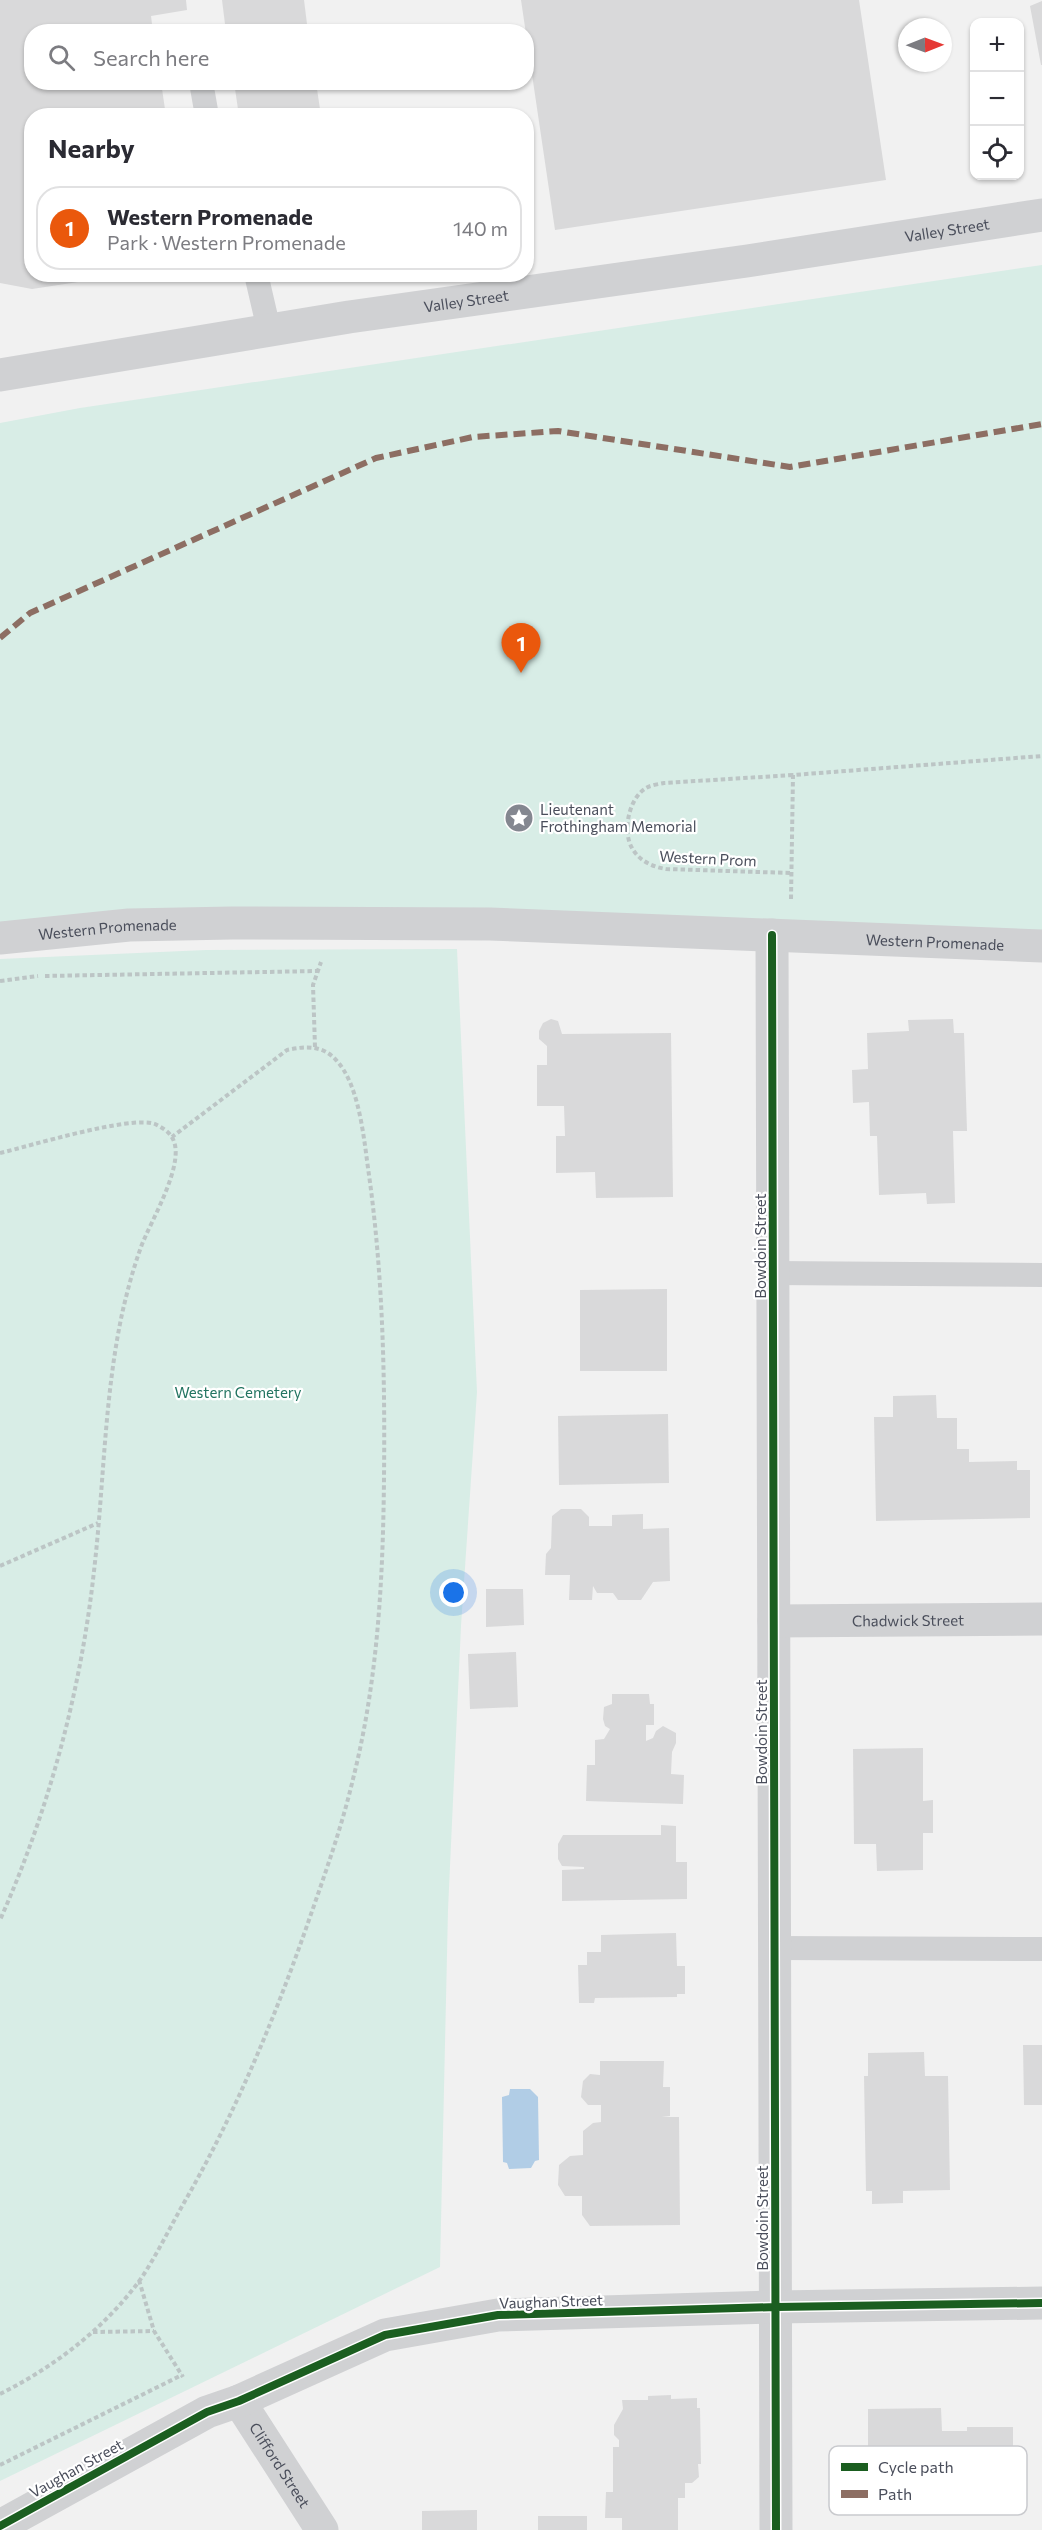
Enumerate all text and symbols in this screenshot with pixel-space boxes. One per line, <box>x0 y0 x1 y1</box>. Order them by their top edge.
north arrow <box>898 18 952 72</box>
map controls <box>970 18 1024 180</box>
button: + <box>970 18 1024 72</box>
search box <box>24 24 534 90</box>
icon: search <box>45 41 78 74</box>
text: Search here <box>93 44 209 71</box>
button: − <box>970 72 1024 126</box>
button: locate <box>970 126 1024 180</box>
text: Nearby <box>48 132 135 163</box>
text: Western Promenade <box>107 203 313 230</box>
street label: Valley Street <box>903 214 991 245</box>
text: 1 <box>65 216 74 240</box>
text: 140 m <box>453 216 508 240</box>
text: Park · Western Promenade <box>107 230 346 254</box>
street label: Valley Street <box>422 286 510 315</box>
pin: 1 <box>502 624 540 673</box>
place label: Lieutenant Frothingham Memorial <box>540 800 696 835</box>
place icon: Lieutenant Frothingham Memorial <box>503 802 535 834</box>
street label: Western Prom <box>659 846 757 870</box>
street label: Western Promenade <box>38 915 177 943</box>
street label: Western Promenade <box>865 930 1005 953</box>
street label: Bowdoin Street <box>751 1193 769 1299</box>
park label: Western Cemetery <box>174 1383 302 1401</box>
your location <box>439 1578 468 1607</box>
street label: Chadwick Street <box>852 1611 964 1629</box>
street label: Bowdoin Street <box>752 1679 770 1785</box>
street label: Bowdoin Street <box>753 2165 771 2271</box>
street label: Vaughan Street <box>499 2290 603 2312</box>
street label: Clifford Street <box>246 2419 314 2511</box>
street label: Vaughan Street <box>26 2435 126 2501</box>
legend <box>829 2446 1027 2515</box>
text: Cycle path <box>878 2457 954 2476</box>
text: Path <box>878 2484 912 2503</box>

